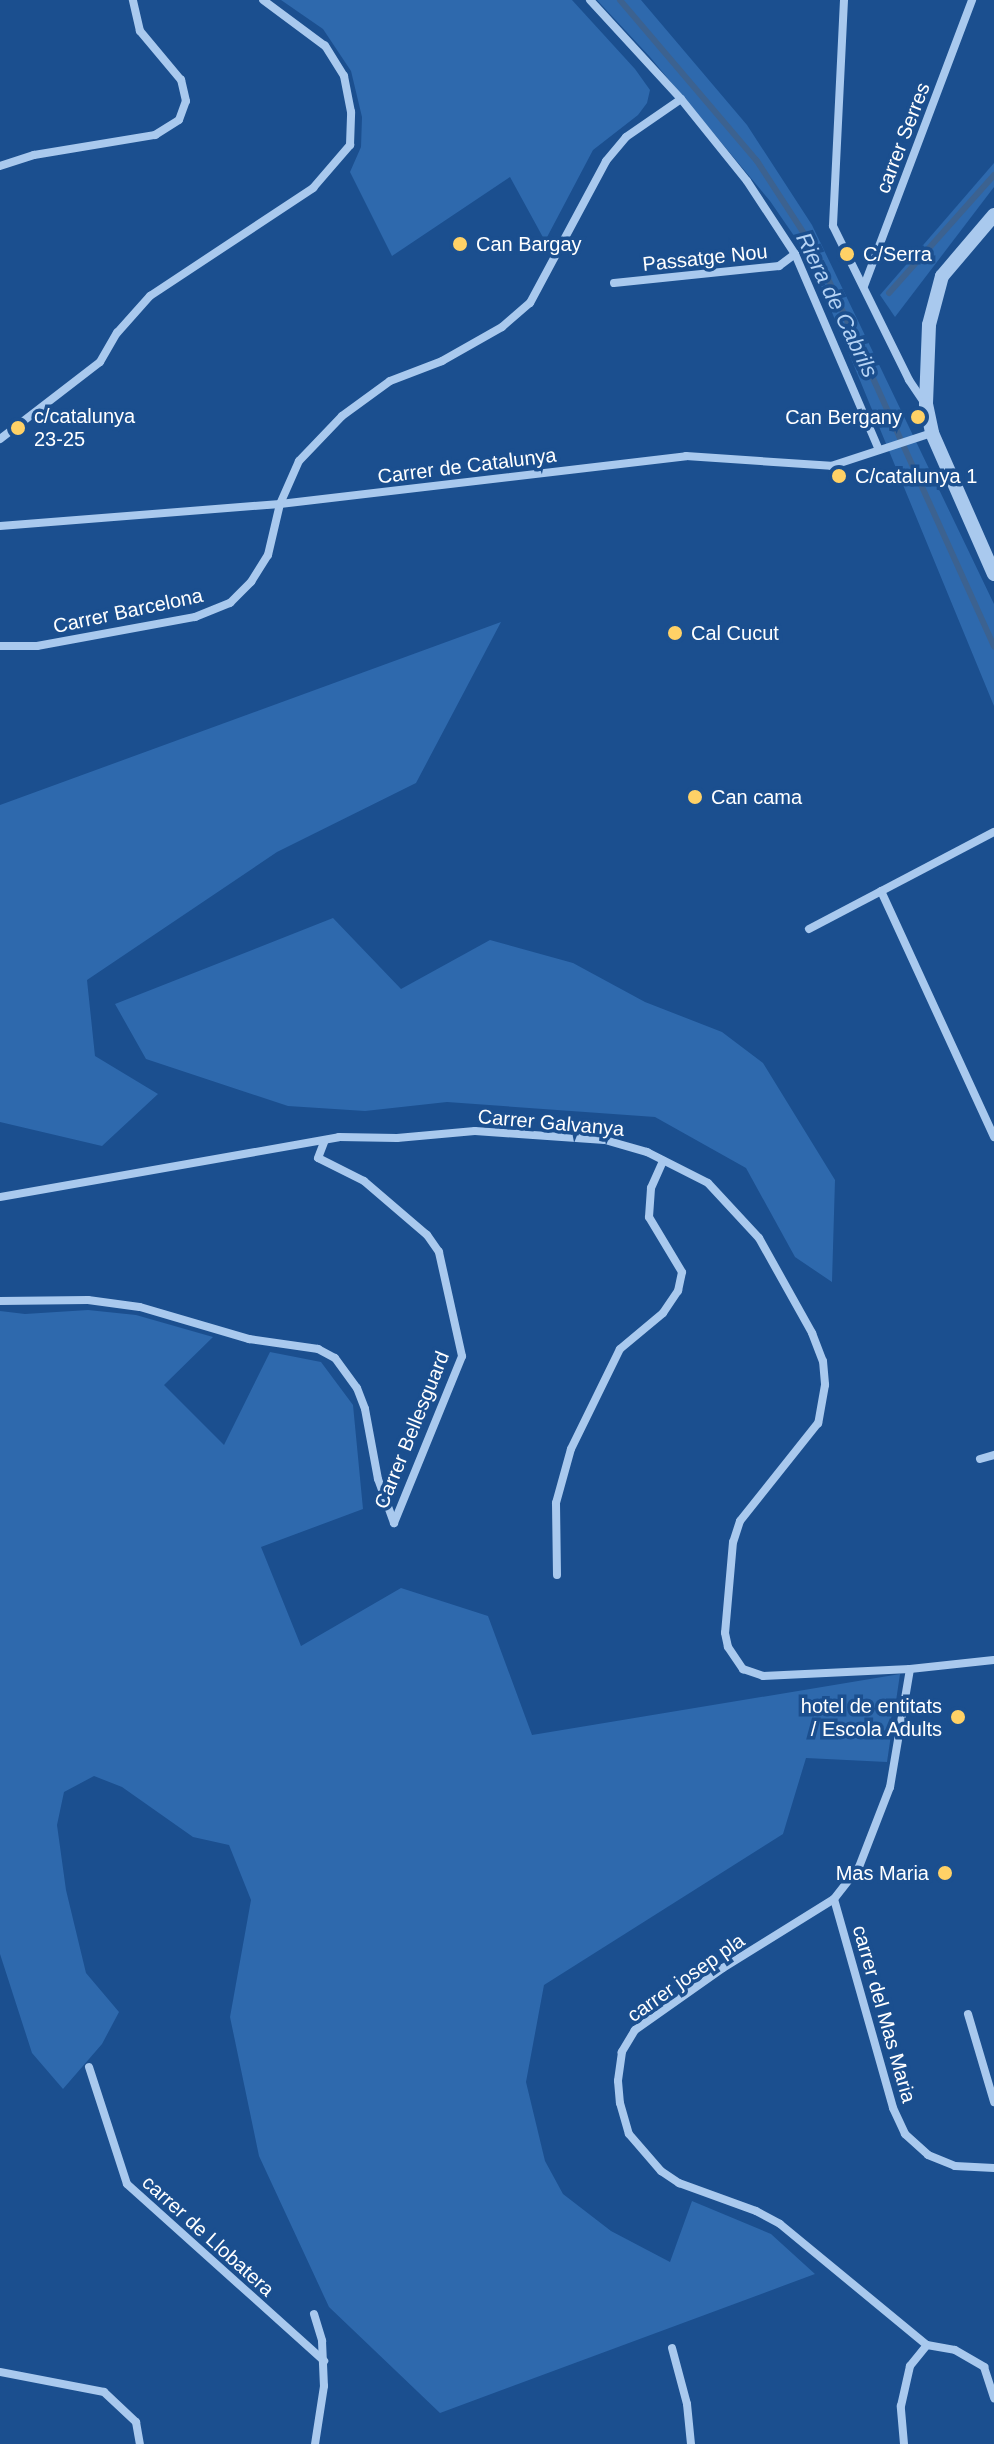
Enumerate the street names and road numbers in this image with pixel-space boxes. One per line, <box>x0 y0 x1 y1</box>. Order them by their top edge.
street label: carrer Serres <box>871 79 935 197</box>
street label: Passatge Nou <box>641 239 769 277</box>
street label: Carrer de Catalunya <box>376 443 558 489</box>
street label: Carrer Barcelona <box>51 583 205 639</box>
street label: Carrer Galvanya <box>477 1105 625 1141</box>
street label: Carrer Bellesguard <box>369 1348 455 1512</box>
street label: carrer del Mas Maria <box>847 1923 921 2105</box>
street label: carrer josep pla <box>623 1929 749 2027</box>
street label: carrer de Llobatera <box>137 2171 279 2301</box>

